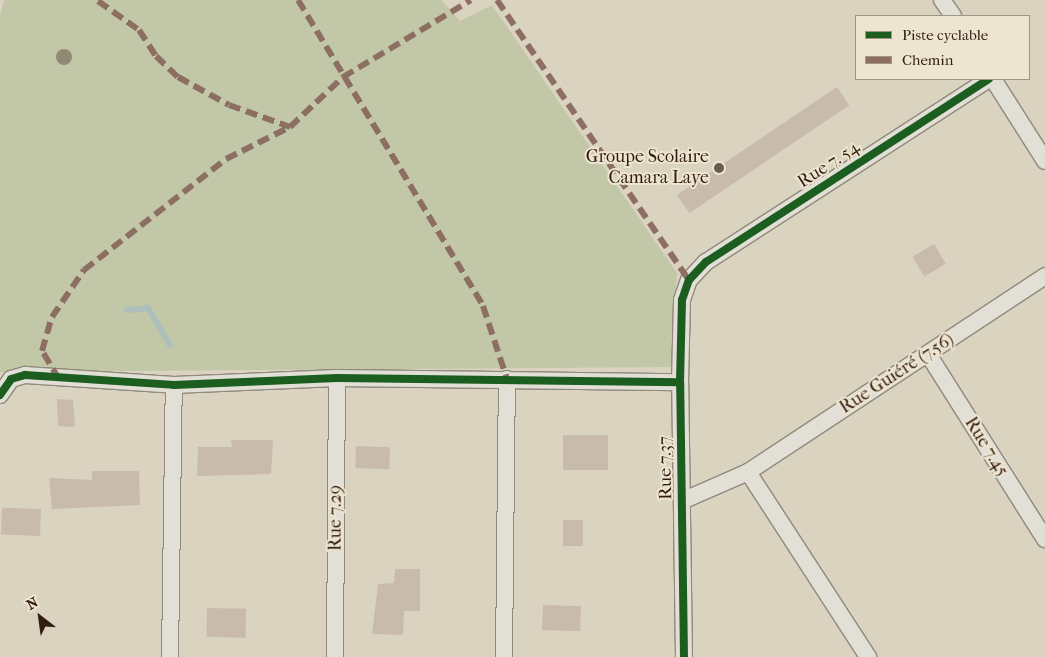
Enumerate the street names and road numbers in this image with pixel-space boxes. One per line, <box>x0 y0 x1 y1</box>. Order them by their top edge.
street label: Rue 7. 54 <box>794 137 864 193</box>
street label: Rue Guiéré (7.56) <box>836 329 958 419</box>
street label: Rue 7.45 <box>959 413 1013 481</box>
street label: Rue 7.37 <box>655 436 677 500</box>
street label: Rue 7.29 <box>325 485 347 551</box>

